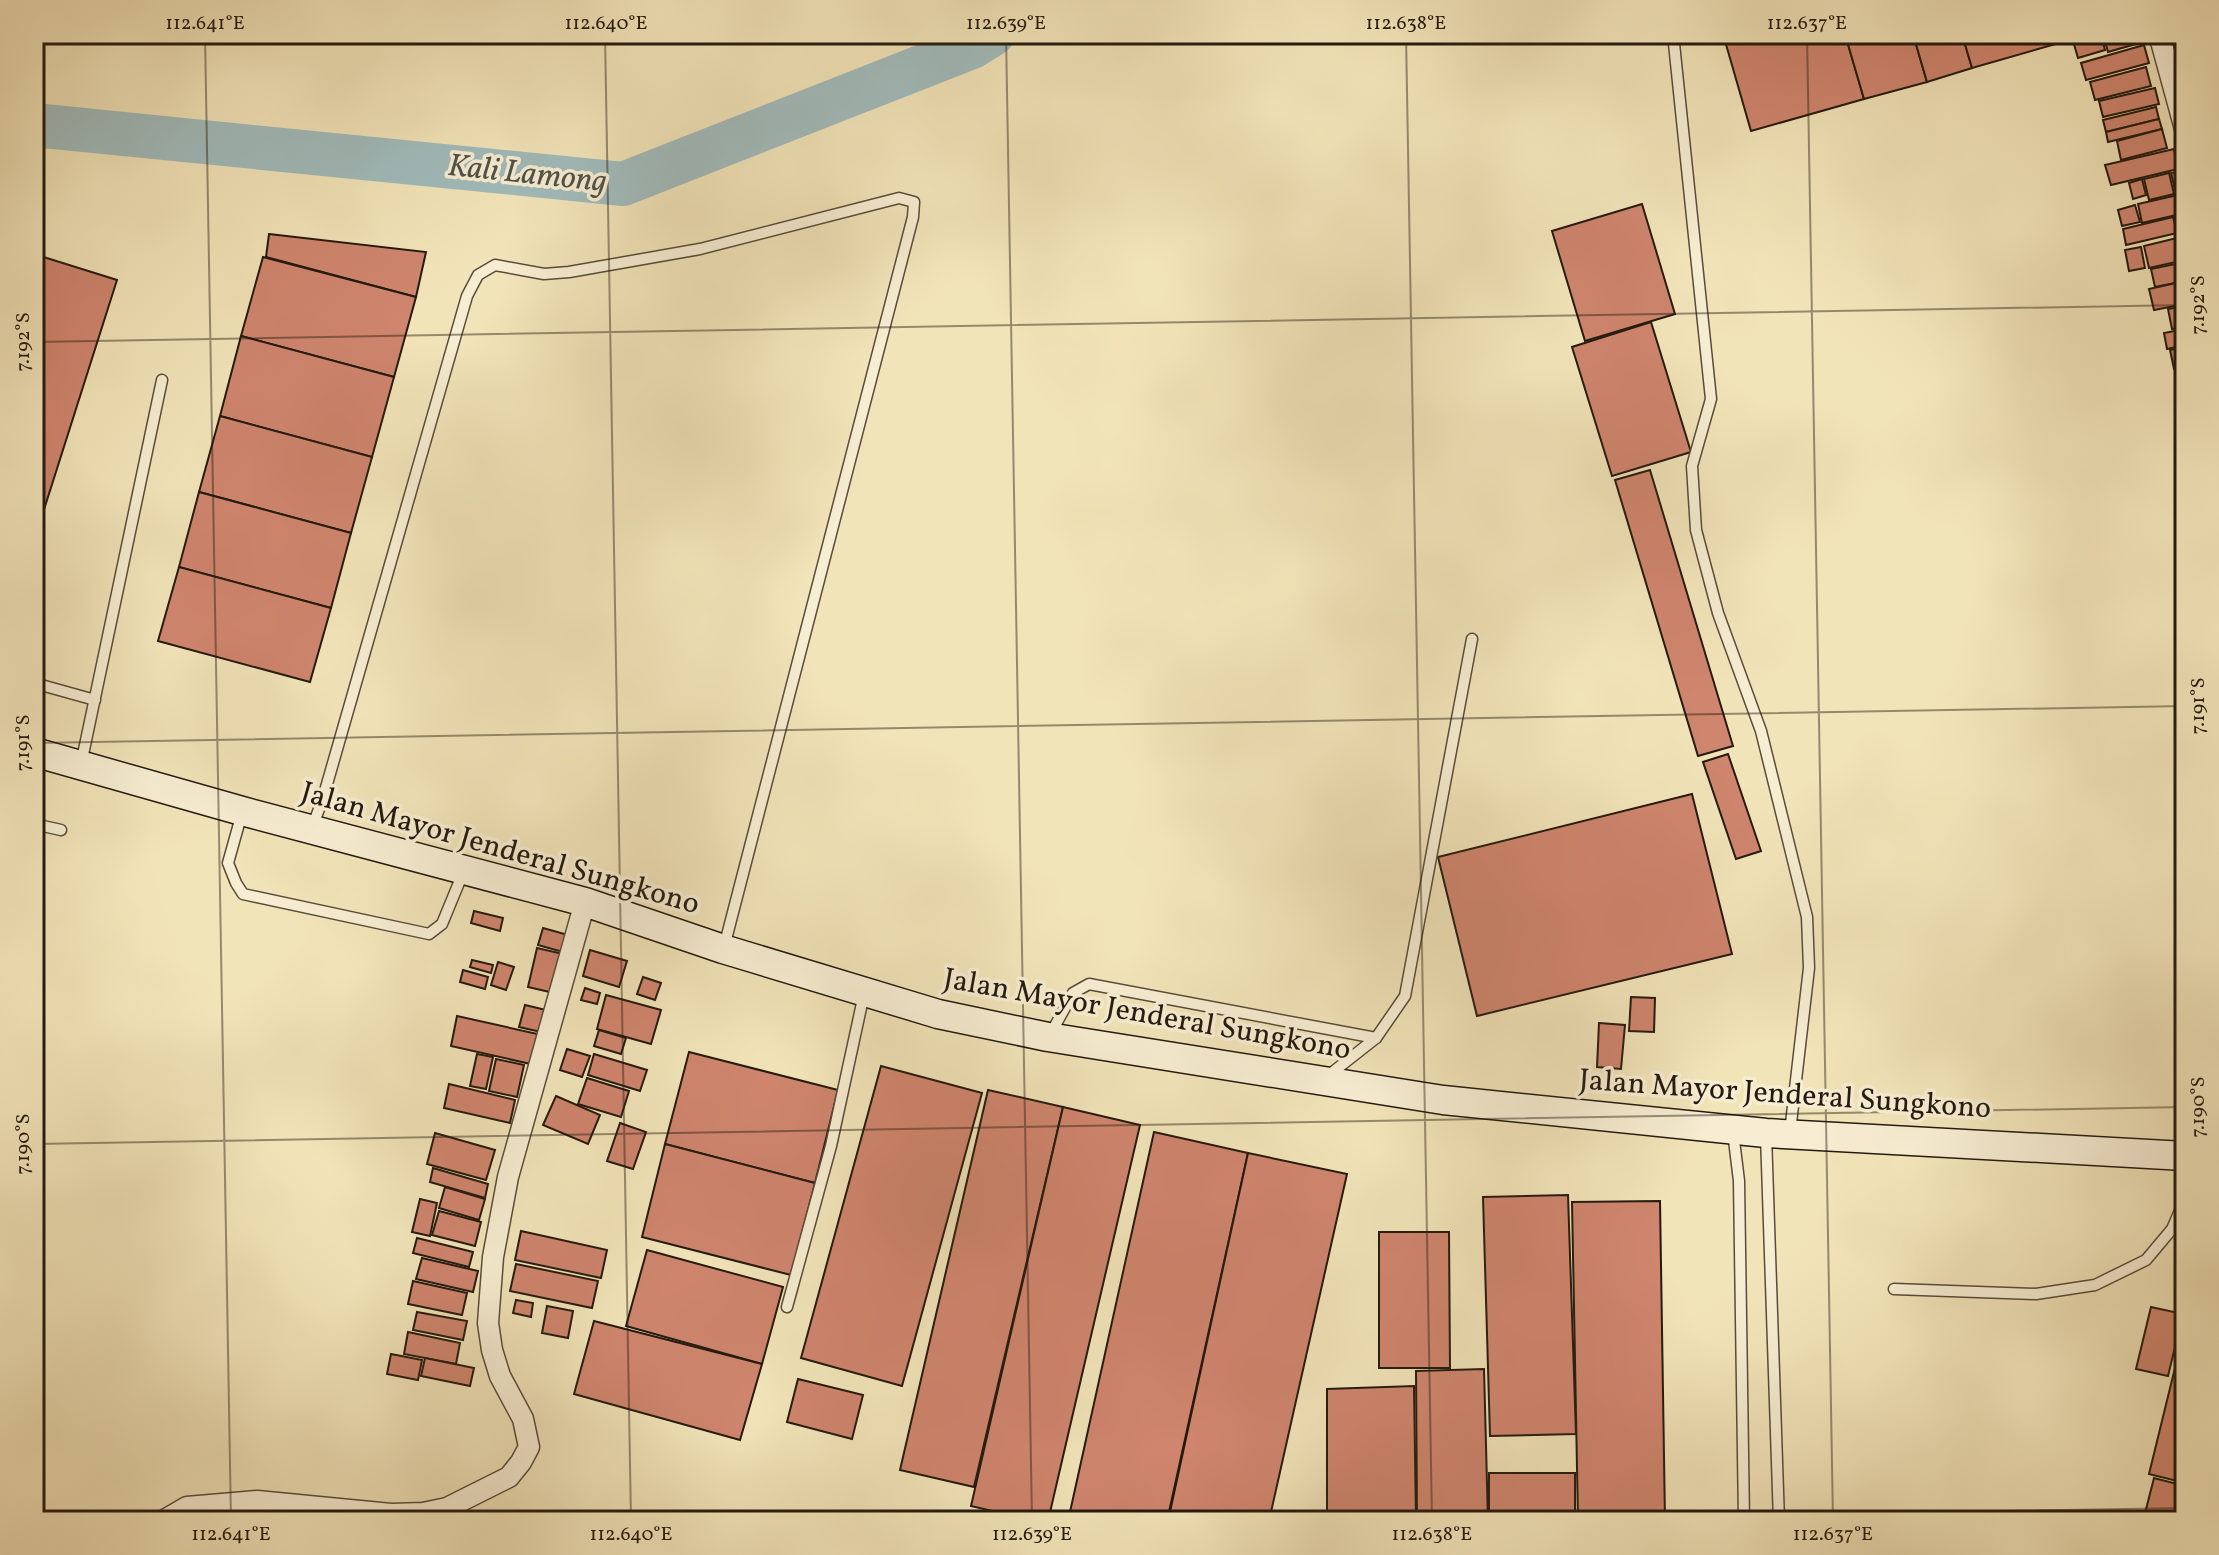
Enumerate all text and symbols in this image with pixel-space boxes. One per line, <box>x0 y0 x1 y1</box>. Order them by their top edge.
text: 112.641°E <box>165 10 245 38</box>
text: 112.640°E <box>564 10 648 38</box>
text: 112.639°E <box>966 10 1046 38</box>
text: 112.638°E <box>1366 10 1446 38</box>
text: 112.637°E <box>1767 10 1847 38</box>
water label: Kali Lamong <box>446 145 608 205</box>
text: 7.192°S <box>2185 275 2213 335</box>
text: 7.192°S <box>10 312 38 372</box>
text: 7.191°S <box>2185 677 2213 735</box>
text: 7.191°S <box>10 714 38 772</box>
street label: Jalan Mayor Jenderal Sungkono <box>296 772 704 926</box>
street label: Jalan Mayor Jenderal Sungkono <box>940 958 1354 1072</box>
street label: Jalan Mayor Jenderal Sungkono <box>1577 1060 1993 1130</box>
text: 7.190°S <box>2185 1076 2213 1138</box>
text: 7.190°S <box>10 1113 38 1175</box>
text: 112.641°E <box>191 1521 271 1549</box>
text: 112.640°E <box>589 1521 673 1549</box>
text: 112.639°E <box>992 1521 1072 1549</box>
text: 112.638°E <box>1392 1521 1472 1549</box>
text: 112.637°E <box>1793 1521 1873 1549</box>

